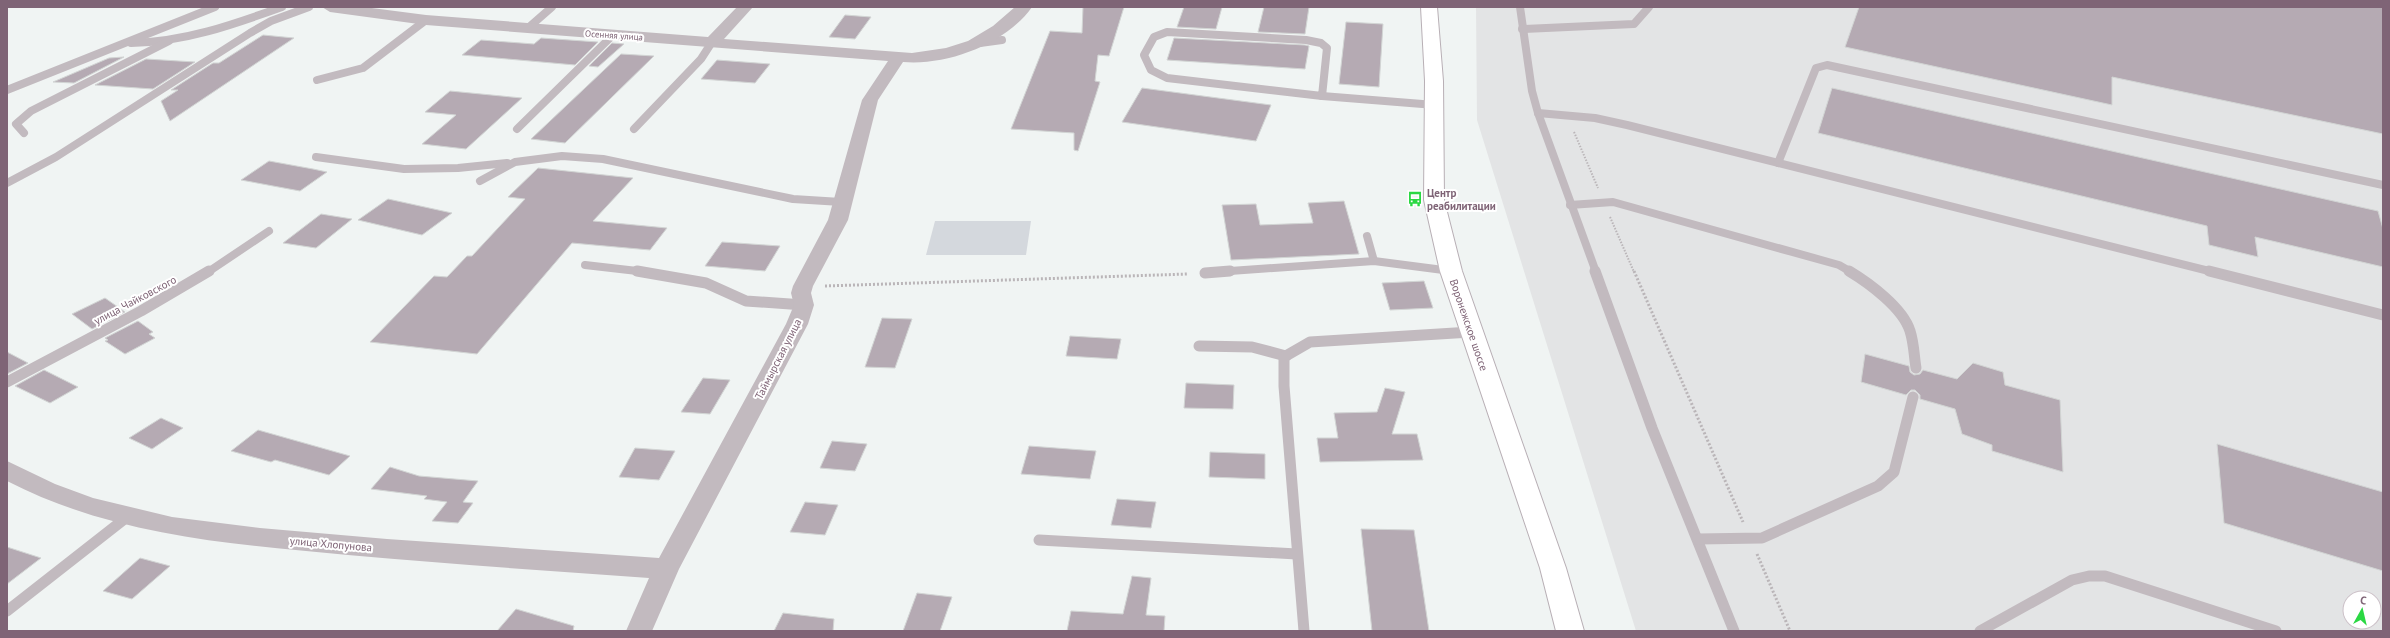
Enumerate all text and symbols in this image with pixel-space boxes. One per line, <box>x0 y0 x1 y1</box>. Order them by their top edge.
street label: Осенняя улица <box>585 27 643 43</box>
place label: Центр реабилитации <box>1427 186 1496 213</box>
bus stop icon: Центр реабилитации <box>1406 190 1424 208</box>
street label: улица Чайковского <box>91 272 179 328</box>
street label: Воронежское шоссе <box>1447 277 1491 373</box>
street label: Таймырская улица <box>752 316 804 402</box>
street label: улица Хлопунова <box>289 533 373 555</box>
north arrow <box>2342 590 2382 630</box>
text: С <box>2359 593 2367 607</box>

